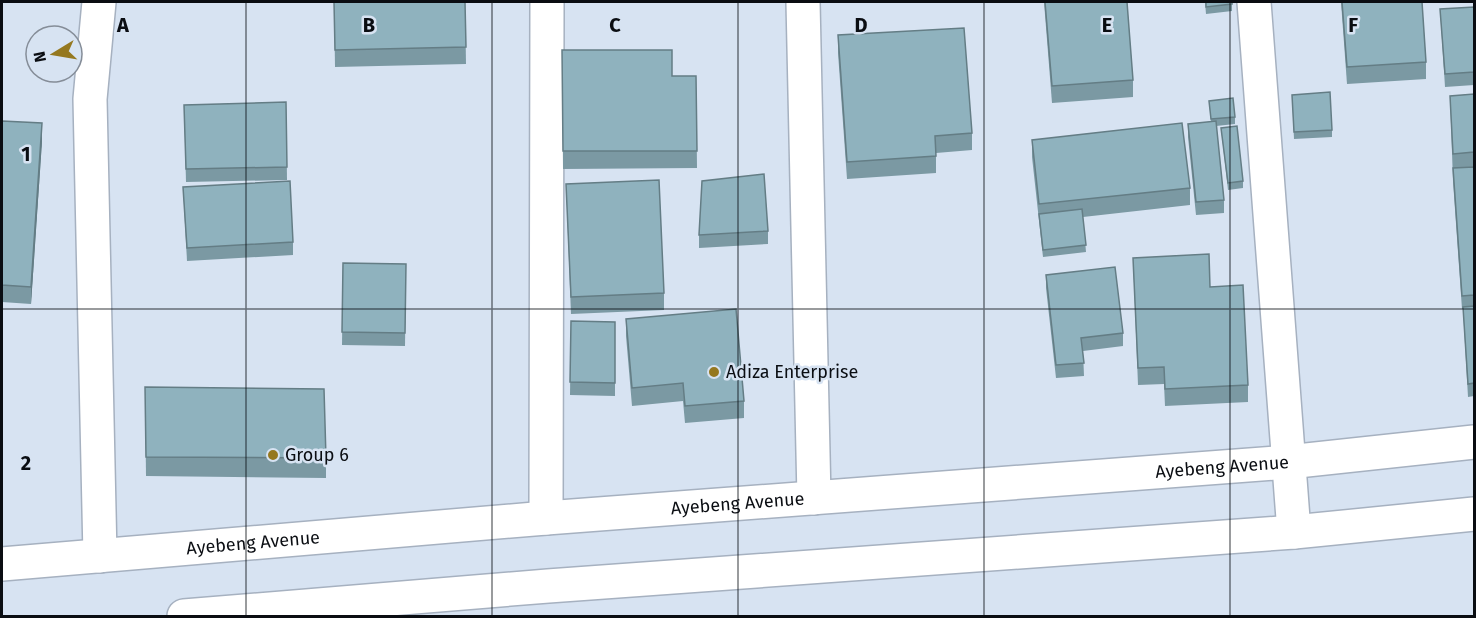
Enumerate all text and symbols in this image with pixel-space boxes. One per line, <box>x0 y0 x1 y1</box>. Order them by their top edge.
text: A <box>116 13 130 37</box>
text: B <box>363 13 375 37</box>
text: C <box>609 13 621 37</box>
text: D <box>854 13 868 37</box>
text: E <box>1102 13 1112 37</box>
text: F <box>1348 13 1358 37</box>
north arrow <box>24 24 84 84</box>
text: N <box>29 50 50 64</box>
text: 1 <box>21 142 31 166</box>
place label: Adiza Enterprise <box>726 361 858 383</box>
marker: Adiza Enterprise <box>707 365 721 379</box>
place label: Group 6 <box>285 444 349 466</box>
marker: Group 6 <box>266 448 280 462</box>
text: 2 <box>21 451 31 475</box>
street label: Ayebeng Avenue <box>1155 451 1290 483</box>
street label: Ayebeng Avenue <box>670 488 805 520</box>
street label: Ayebeng Avenue <box>185 526 321 559</box>

